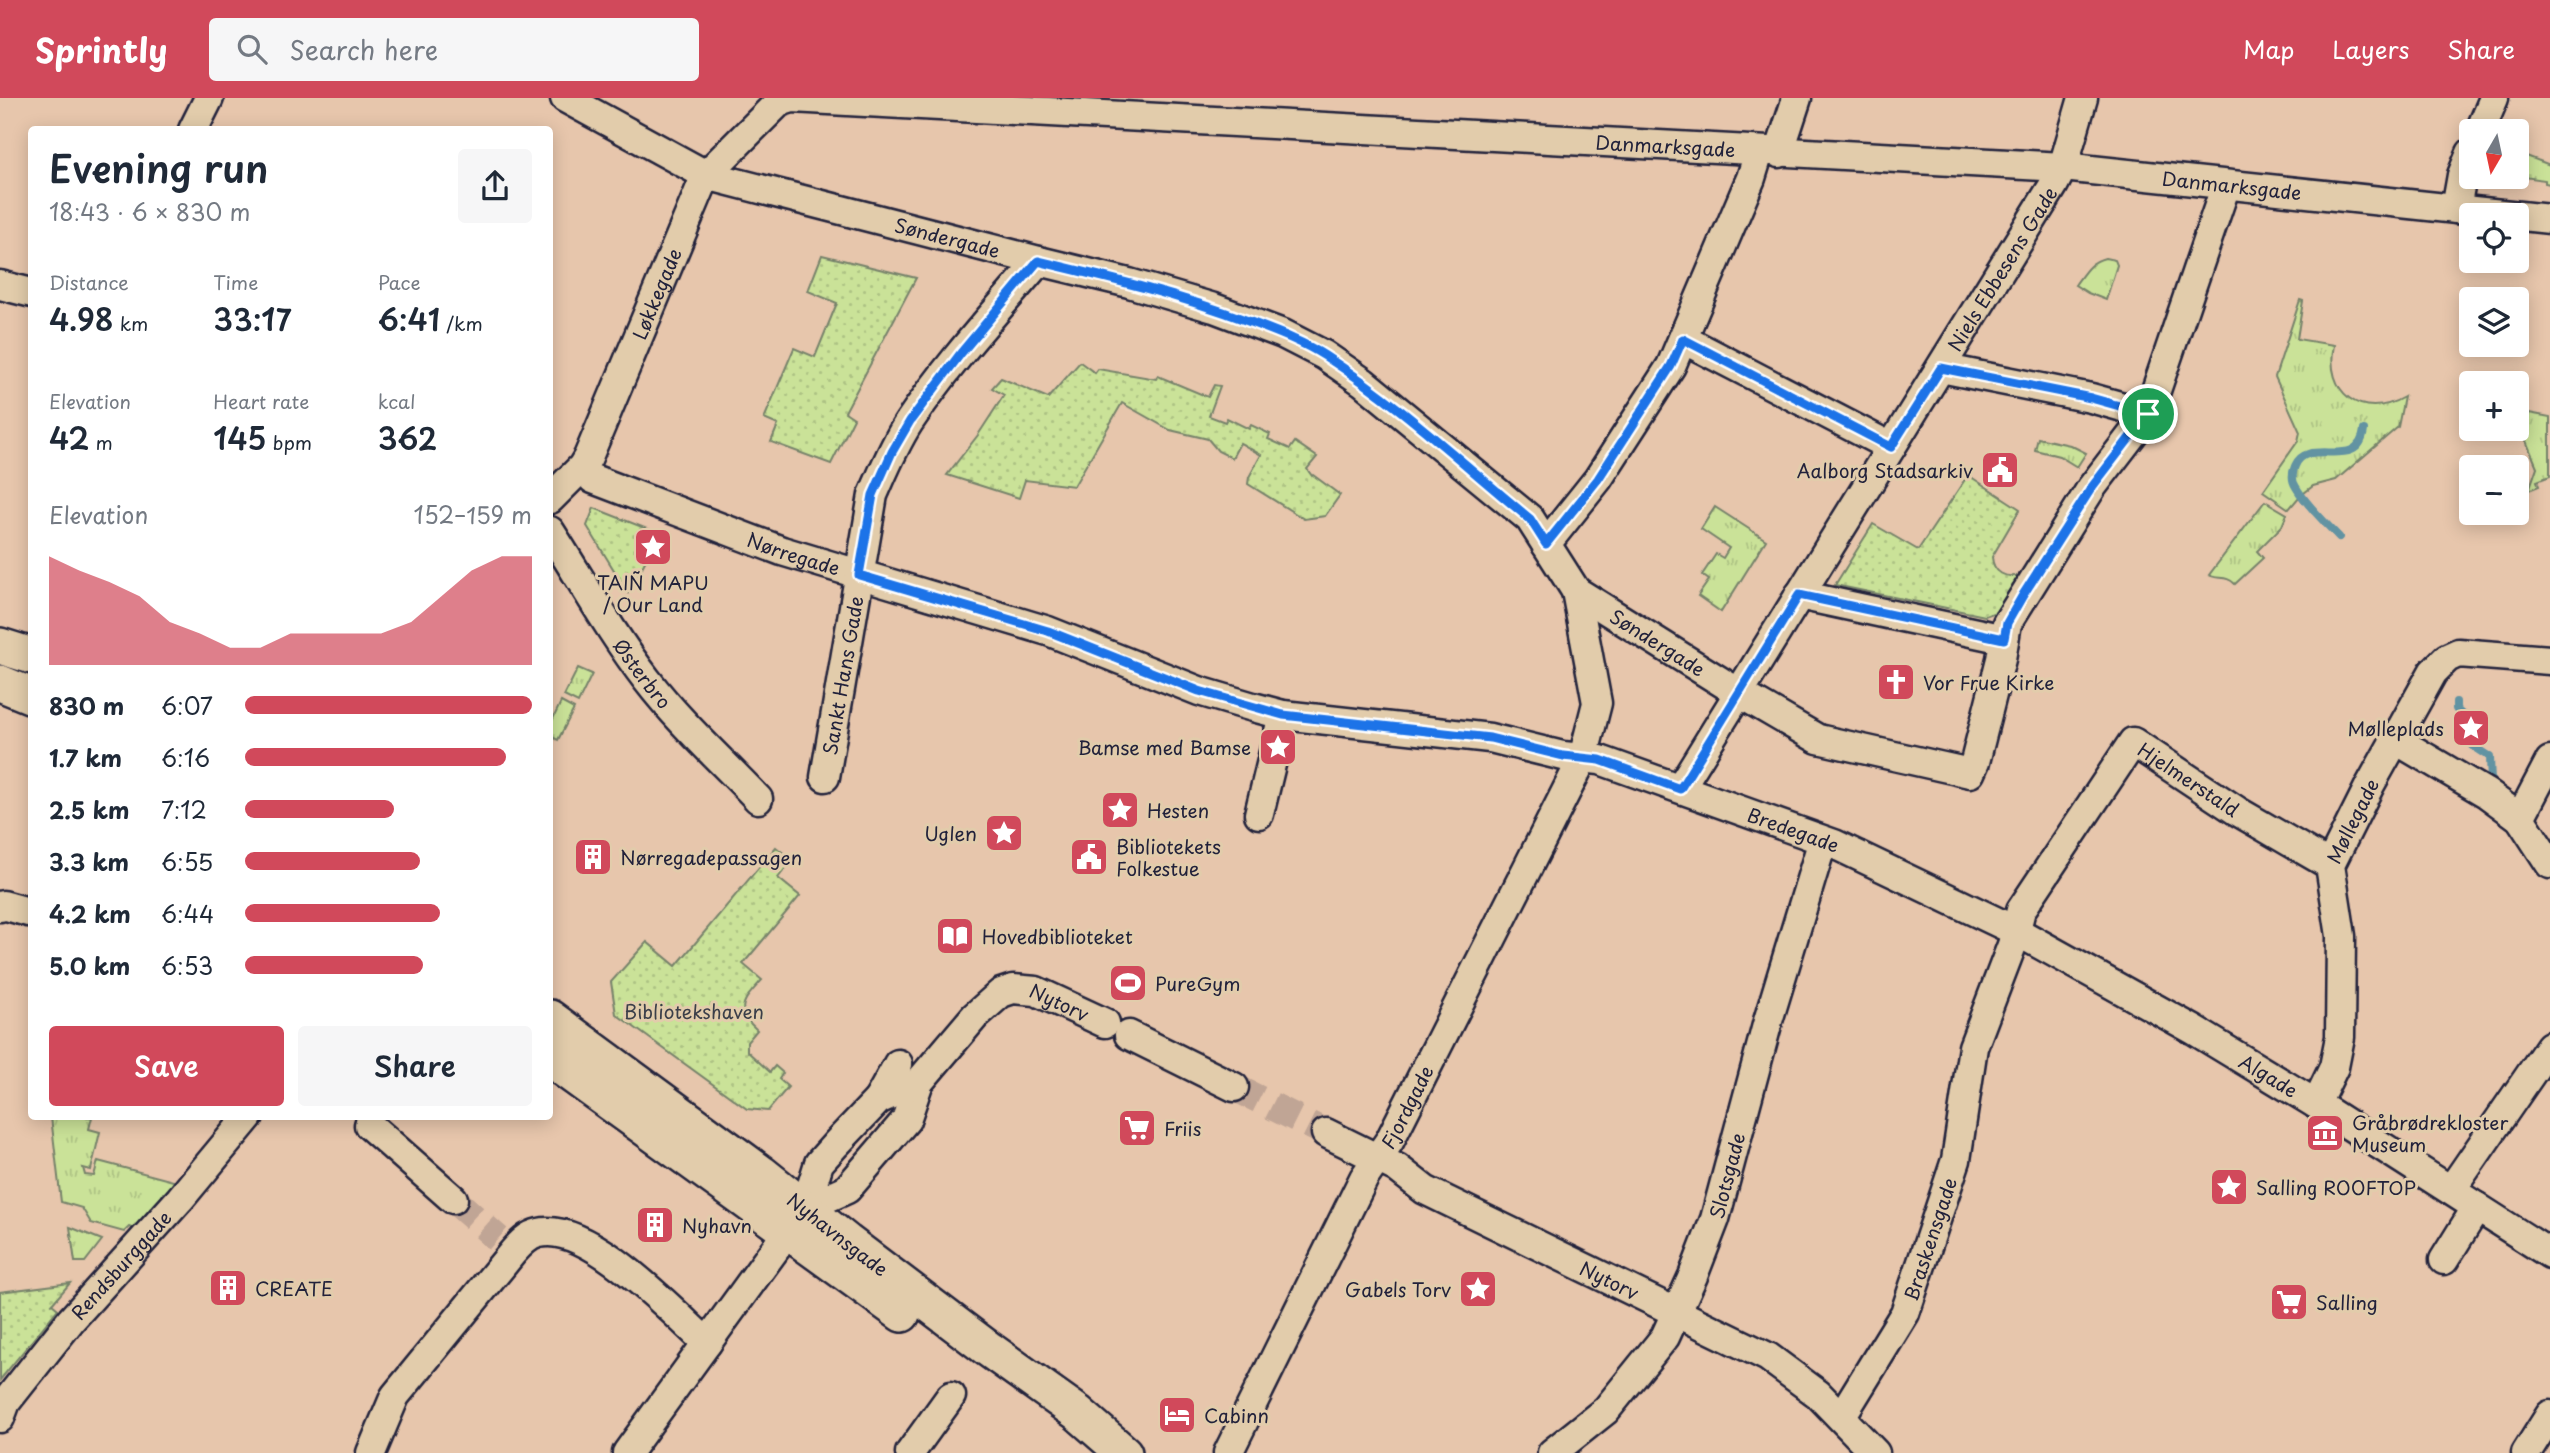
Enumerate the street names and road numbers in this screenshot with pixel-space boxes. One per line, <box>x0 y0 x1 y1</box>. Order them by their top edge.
street label: Danmarksgade <box>1595 128 1736 163</box>
street label: Danmarksgade <box>2161 164 2303 206</box>
street label: Niels Ebbesens Gade <box>1940 181 2063 356</box>
street label: Søndergade <box>892 210 1003 264</box>
street label: Løkkegade <box>625 244 688 344</box>
street label: Nørregade <box>743 525 843 582</box>
street label: Sankt Hans Gade <box>815 594 870 757</box>
street label: Søndergade <box>1605 602 1711 683</box>
street label: Østerbro <box>607 633 678 714</box>
street label: Hjelmerstald <box>2133 735 2245 823</box>
street label: Møllegade <box>2319 773 2385 868</box>
street label: Bredegade <box>1744 800 1843 859</box>
street label: Nytorv <box>1025 976 1094 1028</box>
street label: Algade <box>2234 1047 2303 1104</box>
street label: Fjordgade <box>1374 1060 1440 1154</box>
street label: Slotsgade <box>1702 1130 1751 1222</box>
street label: Braskensgade <box>1896 1174 1963 1305</box>
street label: Nyhavnsgade <box>781 1186 894 1283</box>
street label: Rendsburggade <box>64 1204 177 1326</box>
street label: Nytorv <box>1575 1254 1644 1306</box>

